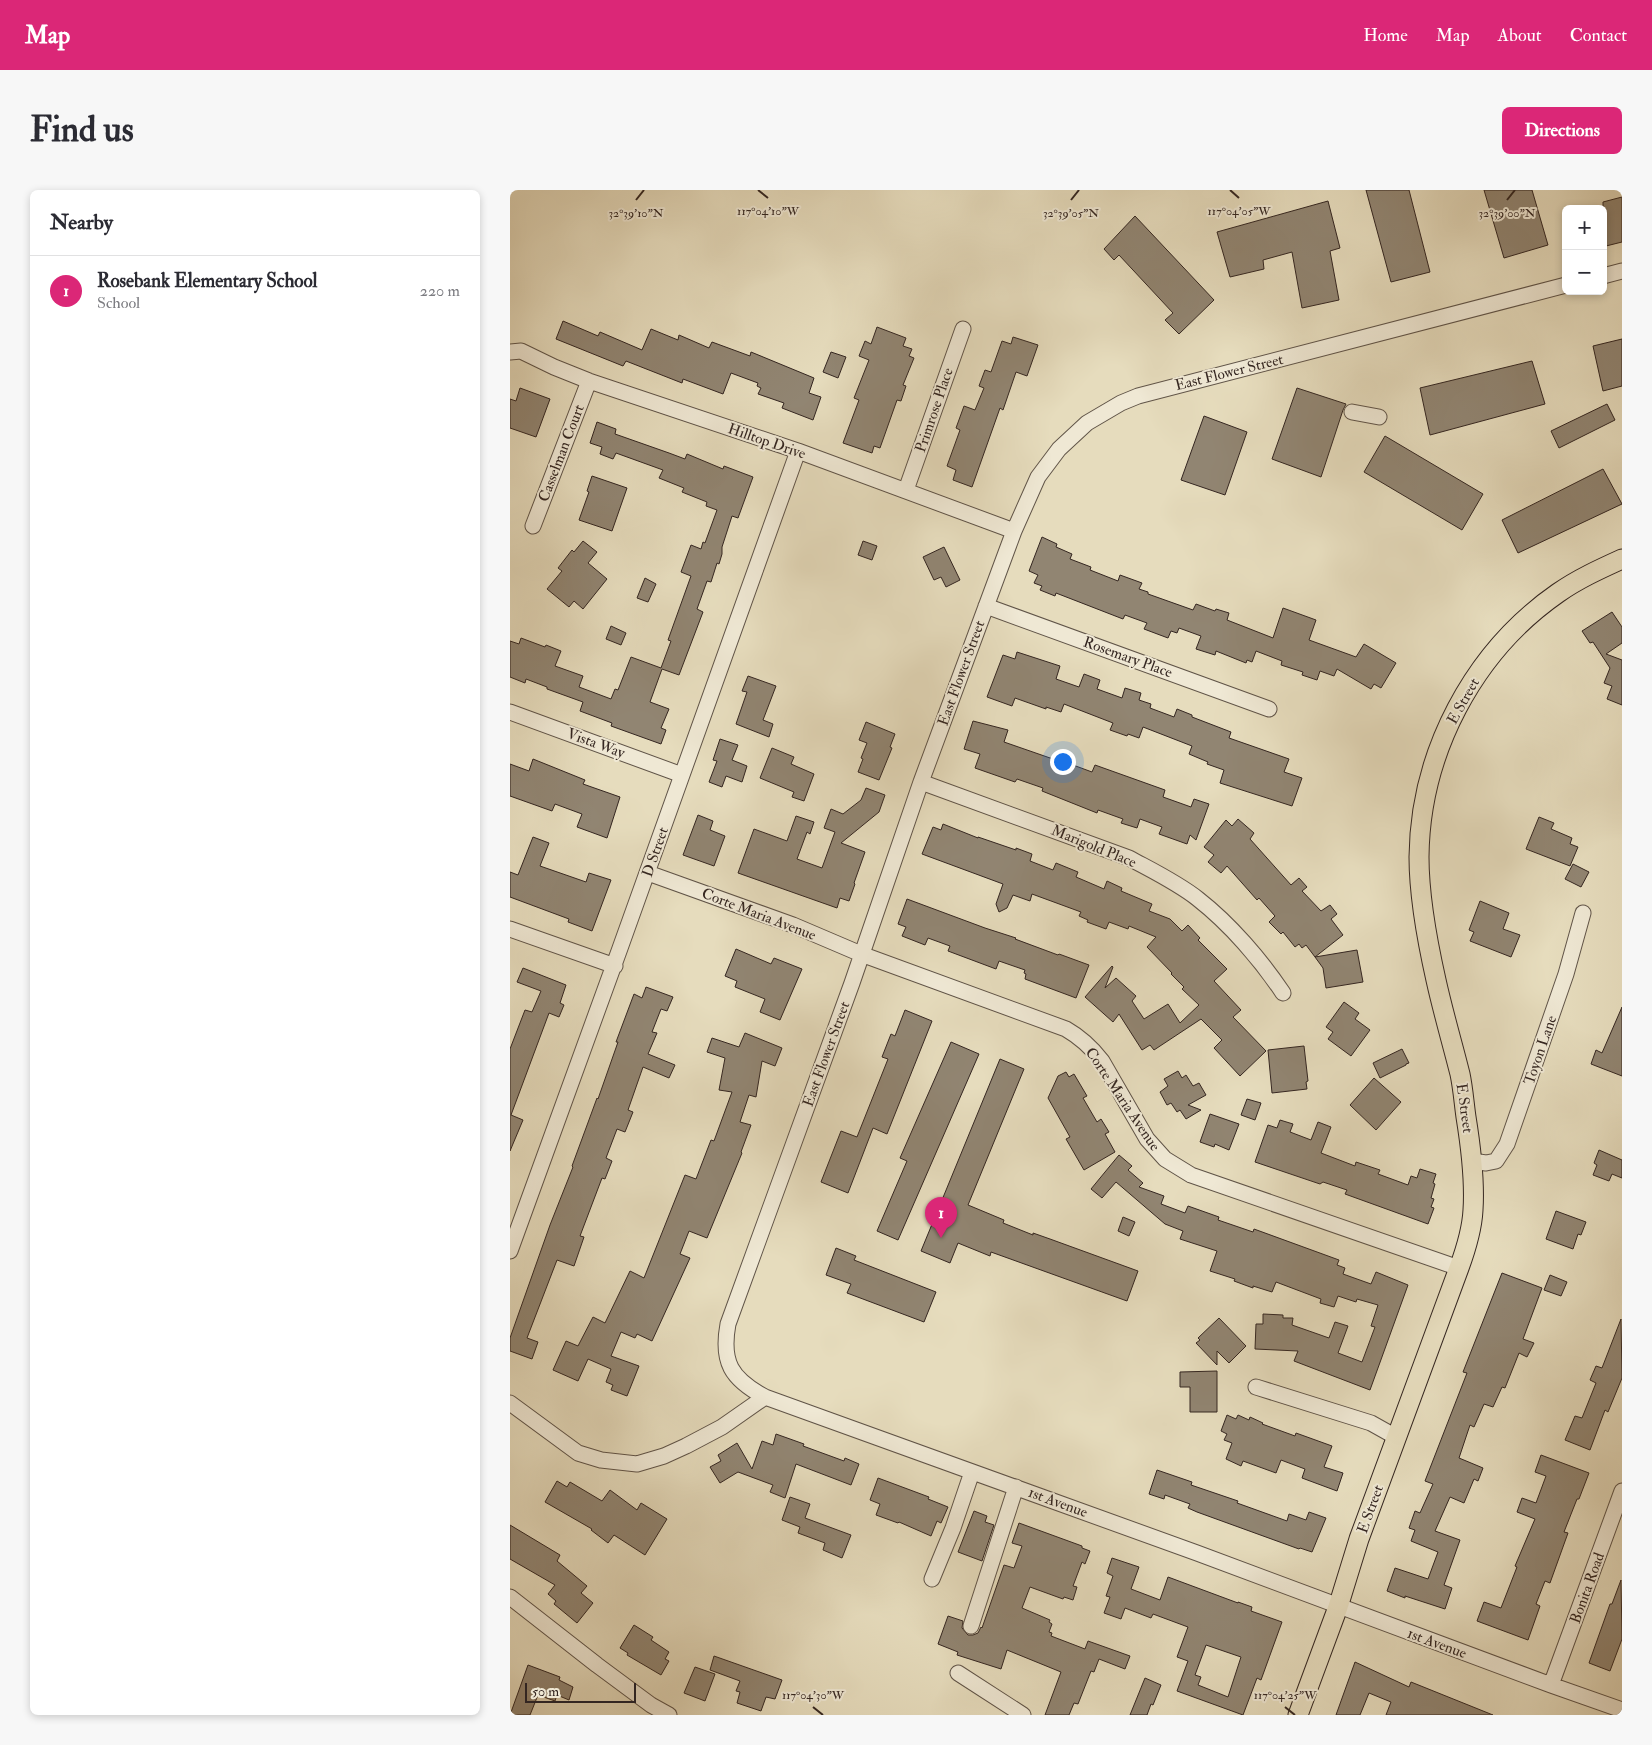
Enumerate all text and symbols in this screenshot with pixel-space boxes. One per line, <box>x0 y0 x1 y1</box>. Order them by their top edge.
text: Map <box>25 20 70 51</box>
text: Home <box>1363 24 1408 47</box>
text: Map <box>1436 24 1470 47</box>
text: About <box>1498 24 1542 47</box>
text: Contact <box>1570 24 1627 47</box>
button: Directions <box>1502 107 1622 154</box>
text: Find us <box>30 108 134 152</box>
text: 117°04'10"W <box>737 204 800 219</box>
text: 117°04'05"W <box>1208 204 1271 219</box>
map controls <box>1562 205 1607 295</box>
button: + <box>1562 205 1607 250</box>
text: 32°39'10"N <box>608 206 664 221</box>
text: 32°39'05"N <box>1043 206 1099 221</box>
text: 32°39'00"N <box>1478 206 1536 221</box>
text: Nearby <box>50 209 113 236</box>
button: − <box>1562 250 1607 295</box>
text: Rosebank Elementary School <box>97 269 317 293</box>
text: 1 <box>63 281 69 301</box>
text: 220 m <box>420 281 460 301</box>
text: School <box>97 293 140 313</box>
street label: East Flower Street <box>1173 350 1285 395</box>
street label: Primrose Place <box>911 365 958 455</box>
street label: Casselman Court <box>534 402 589 504</box>
street label: Hilltop Drive <box>725 419 808 465</box>
street label: East Flower Street <box>934 618 989 728</box>
street label: Rosemary Place <box>1081 633 1175 682</box>
street label: E Street <box>1443 675 1484 728</box>
street label: Vista Way <box>564 724 628 763</box>
your location <box>1050 749 1076 775</box>
street label: Marigold Place <box>1048 821 1139 872</box>
street label: D Street <box>638 825 673 880</box>
street label: Corte Maria Avenue <box>699 884 819 945</box>
street label: East Flower Street <box>799 999 854 1109</box>
street label: Toyon Lane <box>1520 1013 1561 1087</box>
street label: Corte Maria Avenue <box>1081 1044 1164 1155</box>
street label: E Street <box>1452 1082 1477 1134</box>
pin: 1 <box>925 1197 957 1238</box>
street label: E Street <box>1353 1482 1388 1536</box>
street label: 1st Avenue <box>1025 1483 1090 1522</box>
street label: Bonita Road <box>1566 1549 1609 1626</box>
street label: 1st Avenue <box>1404 1624 1469 1663</box>
scale bar <box>525 1680 636 1703</box>
text: 50 m <box>532 1683 559 1700</box>
text: 117°04'30"W <box>782 1688 845 1703</box>
text: 117°04'25"W <box>1254 1688 1317 1703</box>

